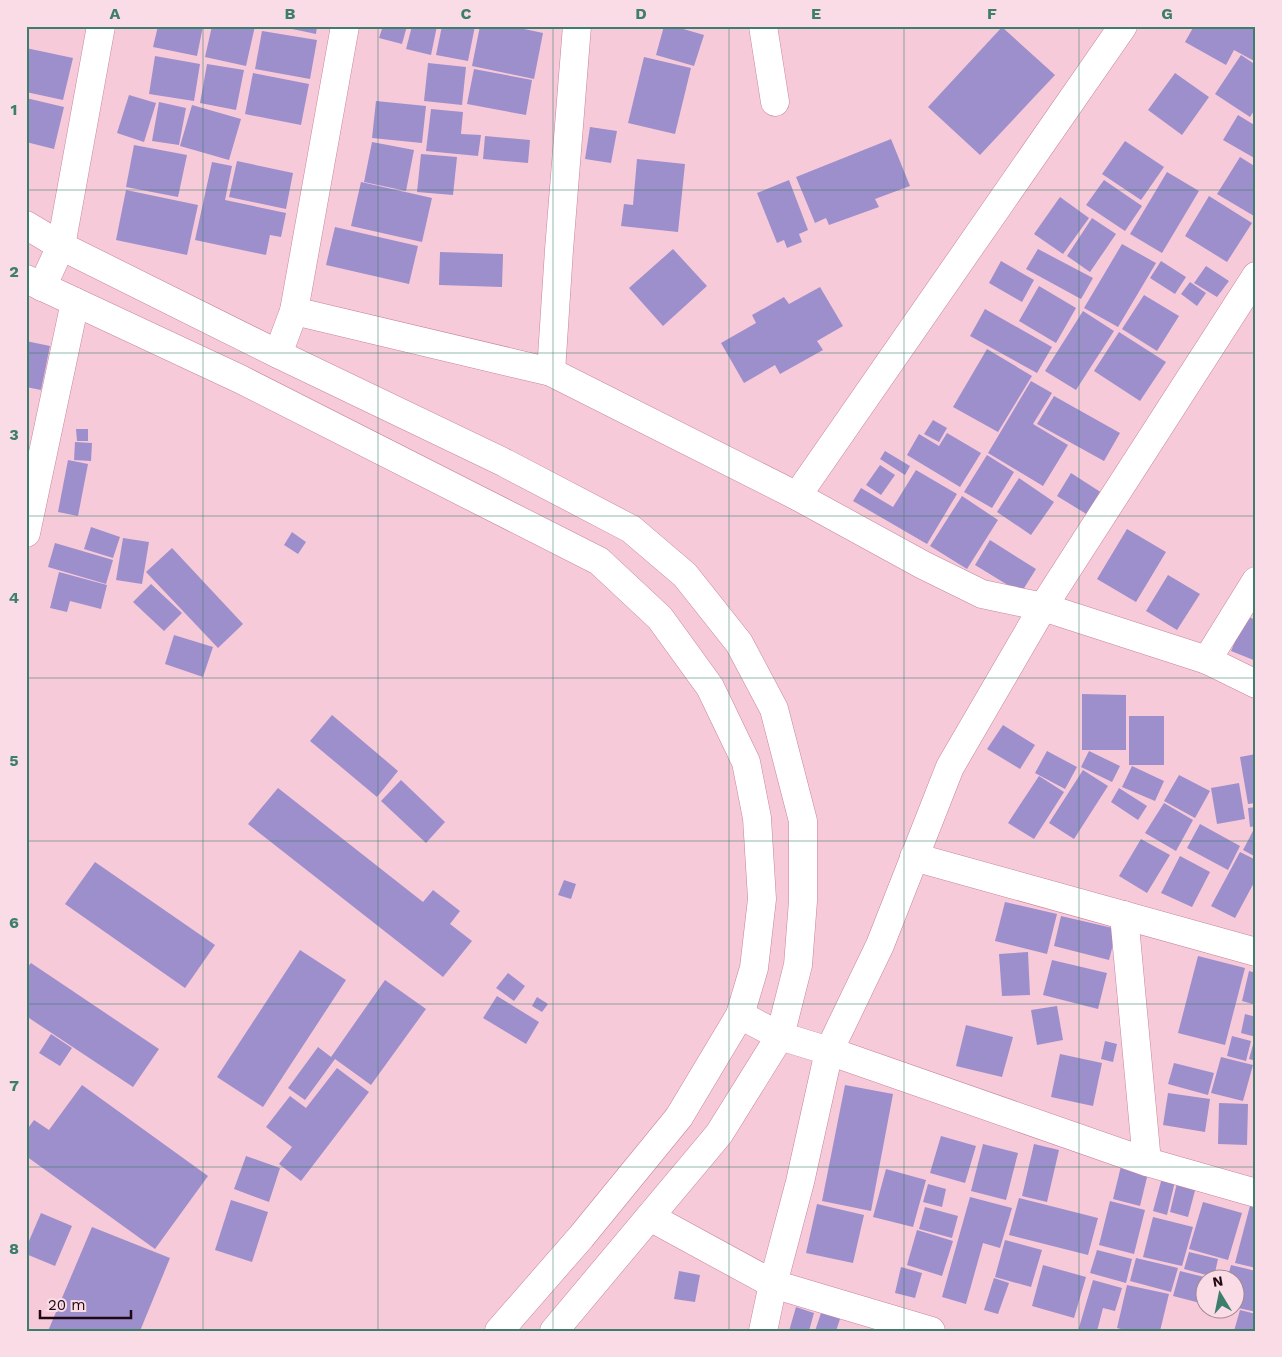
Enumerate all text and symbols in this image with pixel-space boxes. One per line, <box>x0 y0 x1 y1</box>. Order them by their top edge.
text: A <box>110 4 121 23</box>
text: B <box>285 4 296 23</box>
text: C <box>461 4 472 23</box>
text: D <box>635 4 647 23</box>
text: E <box>811 4 821 23</box>
text: F <box>987 4 997 23</box>
text: G <box>1161 4 1173 23</box>
text: 1 <box>11 100 17 119</box>
text: 2 <box>9 262 19 281</box>
text: 3 <box>9 425 19 444</box>
text: 4 <box>9 588 19 607</box>
text: 5 <box>9 751 19 770</box>
text: 6 <box>9 913 19 932</box>
text: 7 <box>9 1076 19 1095</box>
text: 8 <box>9 1239 19 1258</box>
north arrow <box>1194 1270 1244 1320</box>
text: N <box>1211 1272 1224 1290</box>
scale bar <box>40 1287 131 1319</box>
text: 20 m <box>48 1296 86 1314</box>

